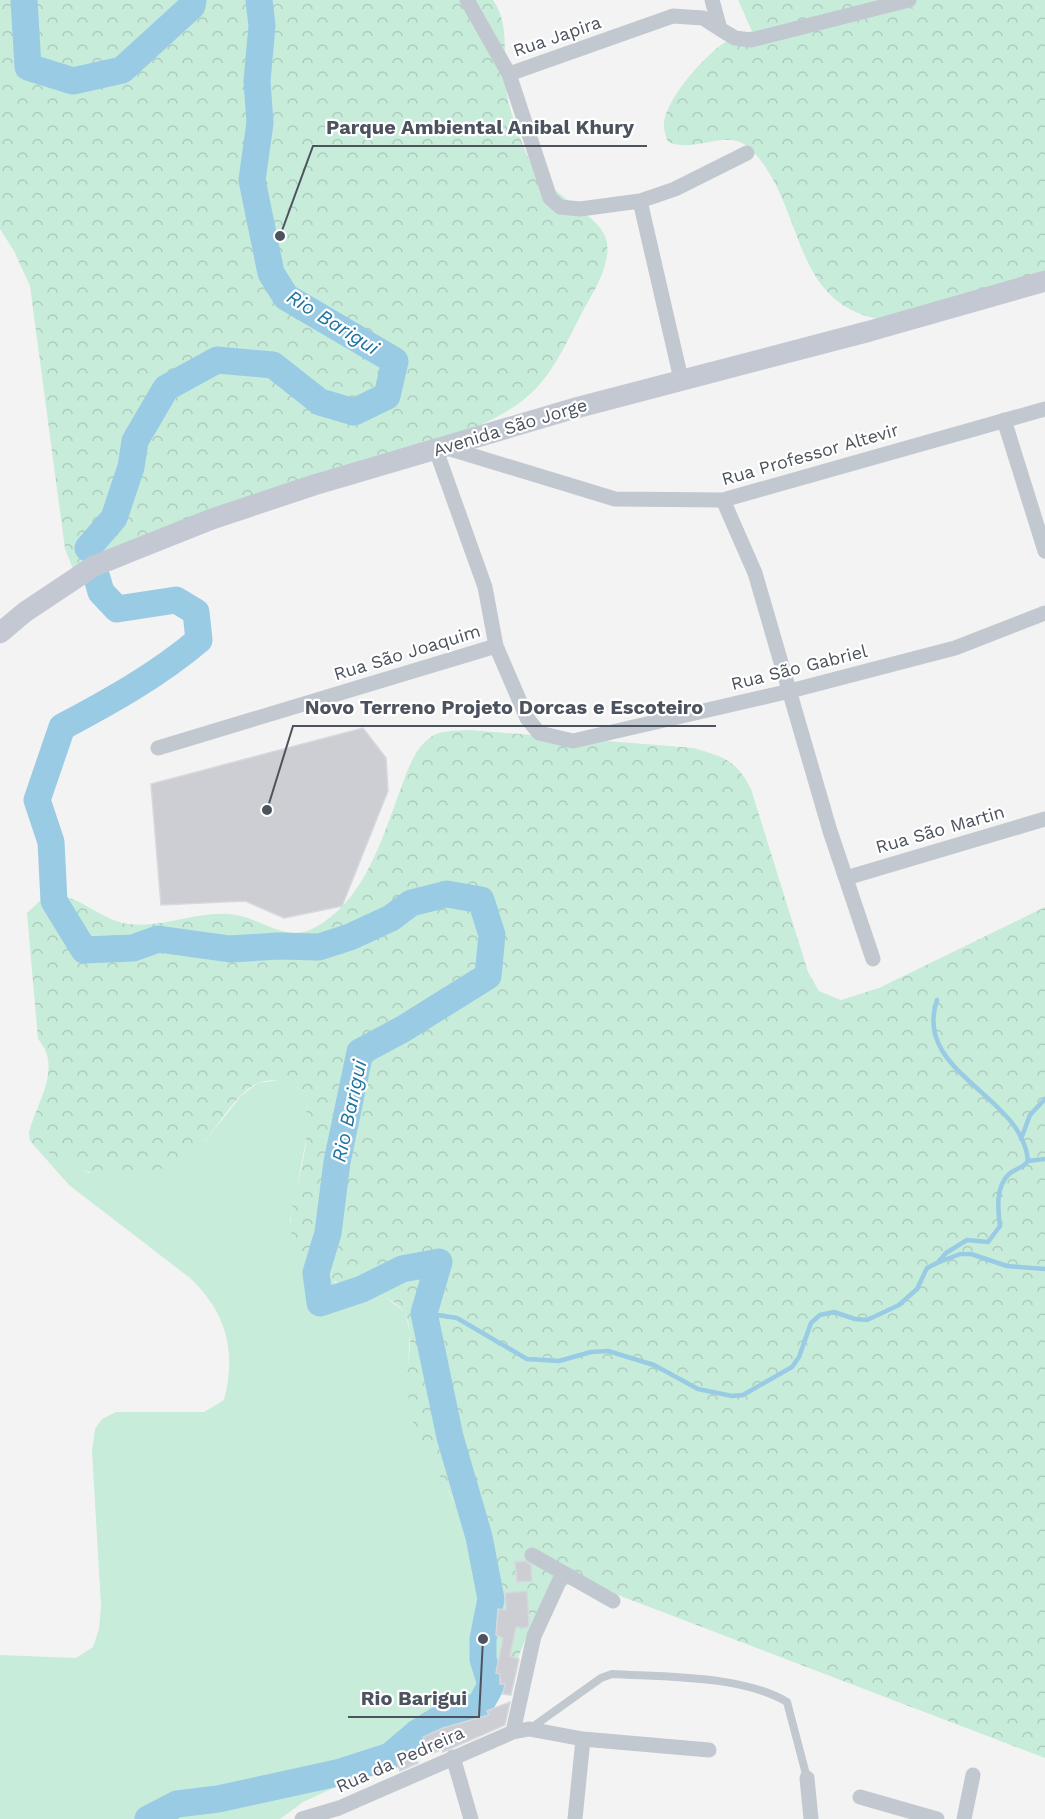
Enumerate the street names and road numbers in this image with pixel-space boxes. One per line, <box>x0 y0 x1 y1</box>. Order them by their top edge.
street label: Rua Japira <box>510 11 604 61</box>
street label: Avenida São Jorge <box>430 394 590 460</box>
street label: Rua Professor Altevir <box>719 419 901 489</box>
street label: Rua São Joaquim <box>331 620 483 684</box>
street label: Rua São Gabriel <box>729 640 870 694</box>
street label: Rua São Martin <box>873 801 1007 857</box>
street label: Rua da Pedreira <box>333 1721 467 1797</box>

